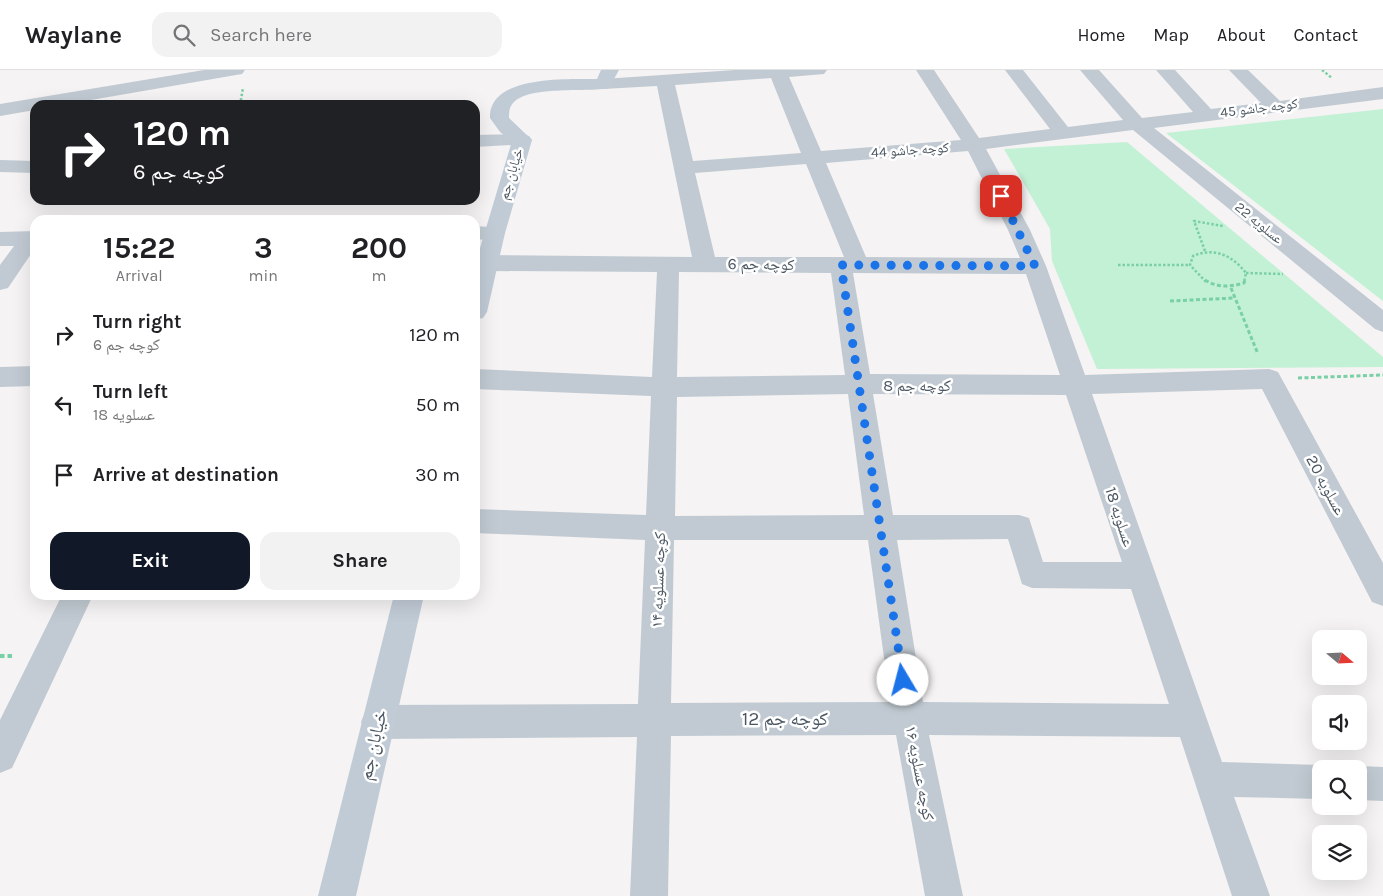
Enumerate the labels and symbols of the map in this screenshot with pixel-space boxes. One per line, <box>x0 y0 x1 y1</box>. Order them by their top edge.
street label: کوچه جاشو 45 <box>1219 95 1299 121</box>
street label: کوچه جاشو 44 <box>870 139 950 161</box>
street label: خیابان جم <box>495 146 528 202</box>
pin <box>980 175 1022 217</box>
street label: عسلویه 22 <box>1231 198 1287 248</box>
street label: کوچه جم 6 <box>727 254 795 275</box>
street label: کوچه جم 8 <box>883 376 951 396</box>
street label: عسلویه 20 <box>1302 452 1350 518</box>
street label: عسلویه 18 <box>1101 485 1139 549</box>
street label: کوچه عسلویه ۱۴ <box>647 531 669 628</box>
north arrow <box>1312 630 1368 685</box>
position arrow <box>876 653 928 705</box>
street label: خیابان جم <box>354 708 393 783</box>
street label: کوچه جم 12 <box>742 708 828 731</box>
street label: کوچه عسلویه ۱۶ <box>901 724 939 822</box>

